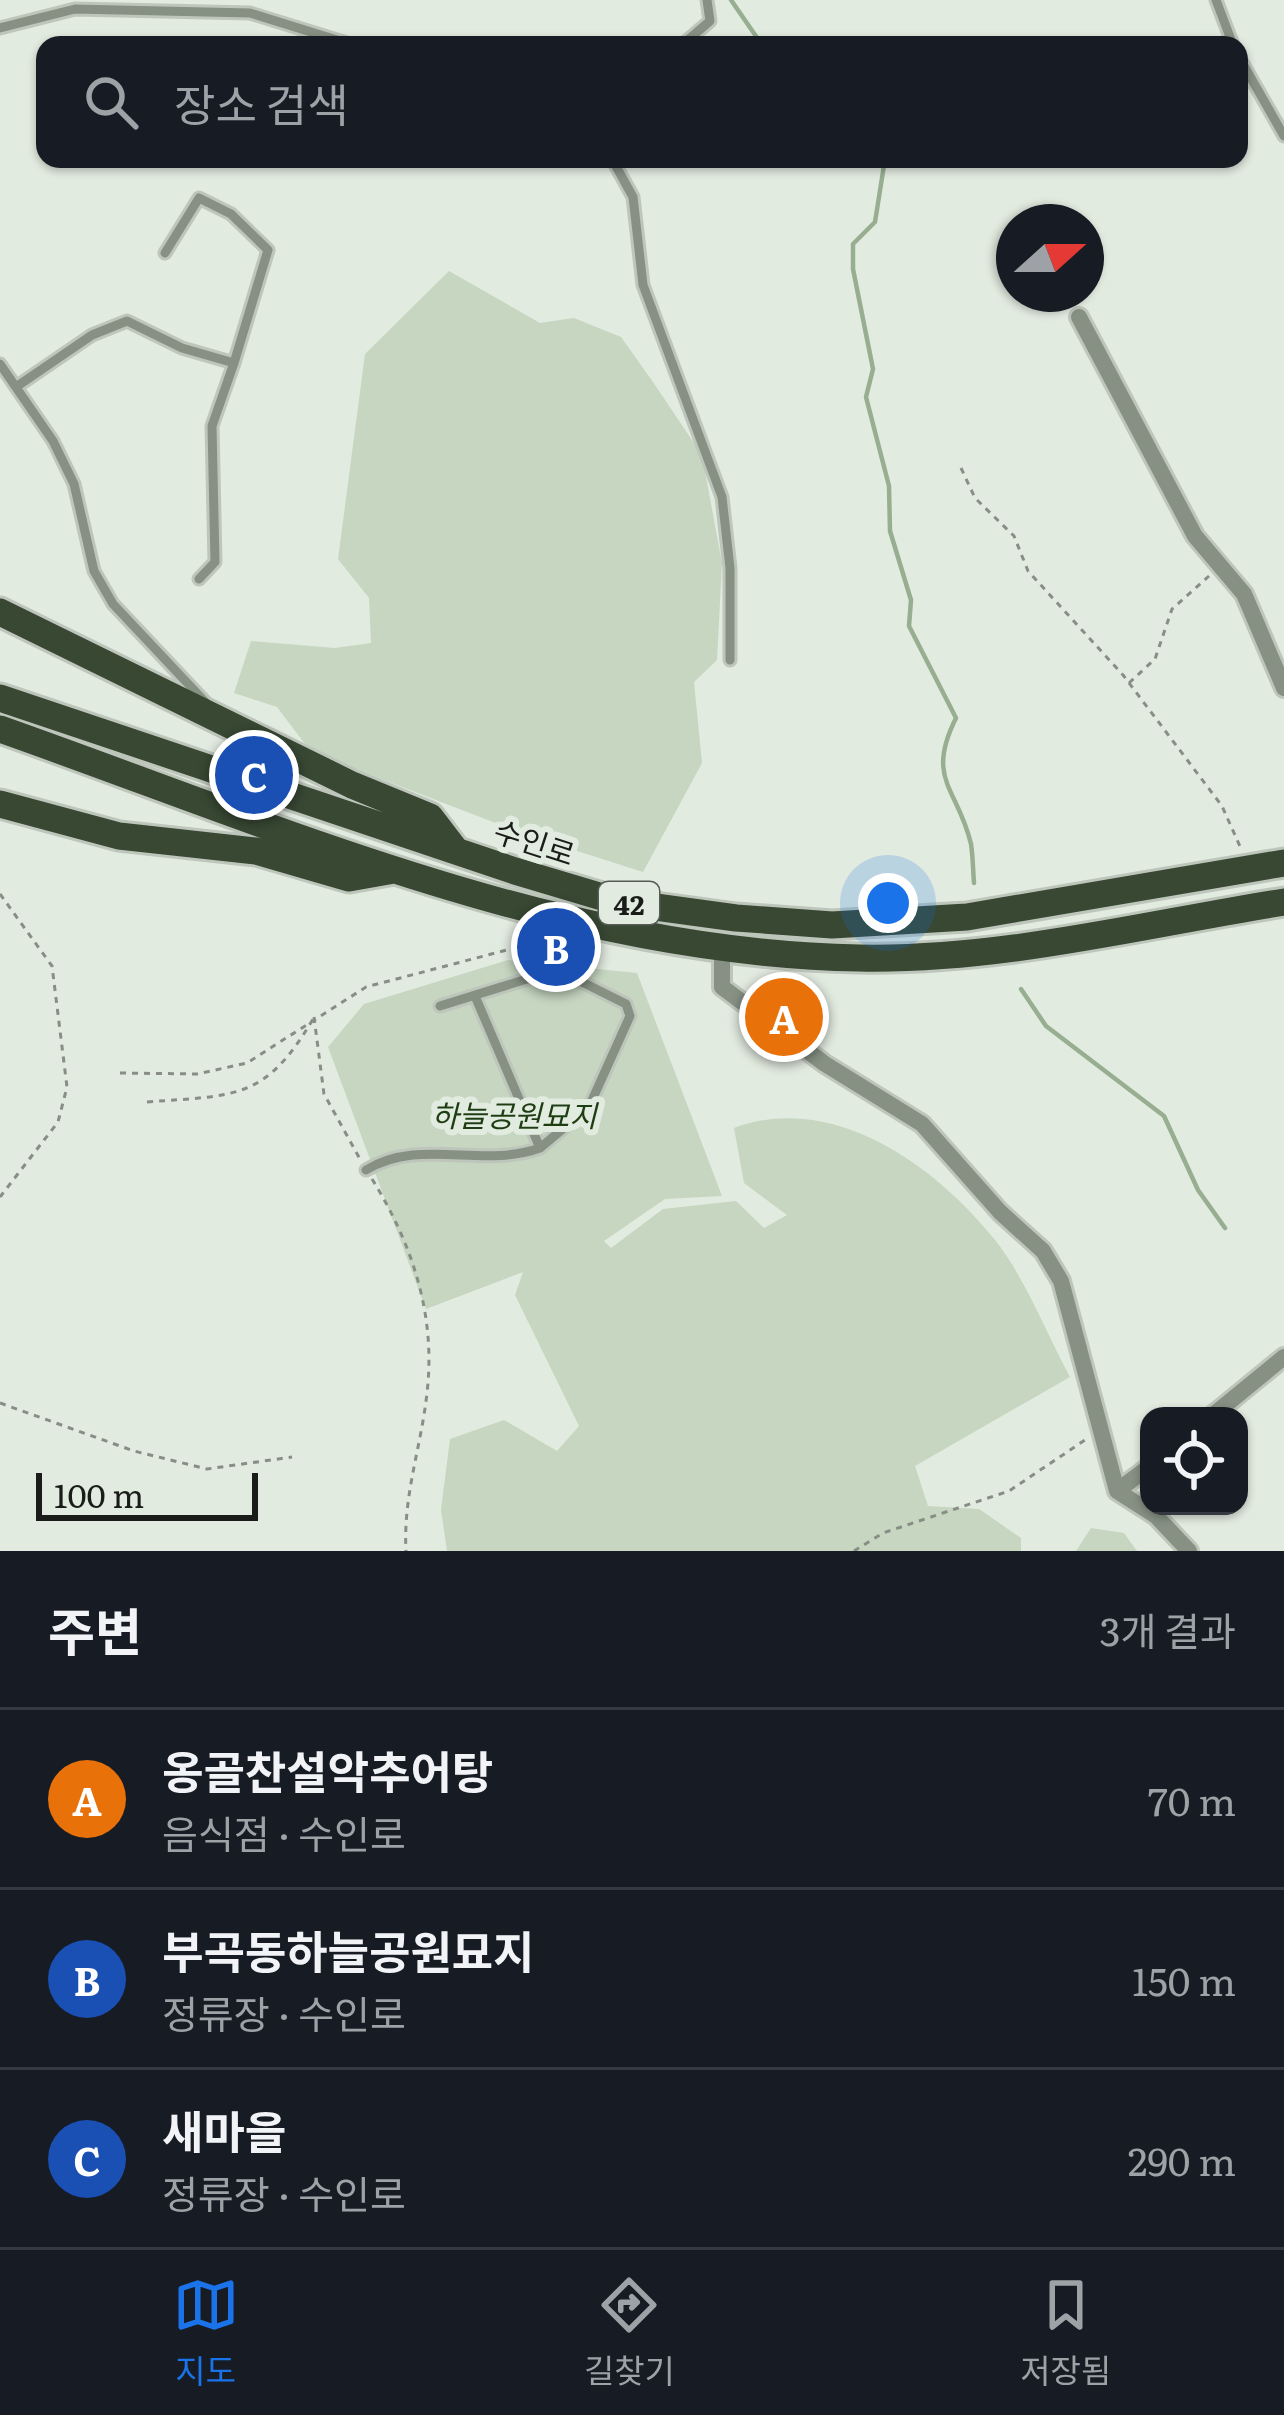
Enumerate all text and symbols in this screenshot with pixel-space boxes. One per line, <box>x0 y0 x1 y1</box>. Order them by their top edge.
search box <box>36 36 1248 168</box>
icon: search <box>78 69 144 135</box>
text: 장소 검색 <box>174 69 349 136</box>
north arrow <box>996 204 1104 312</box>
pin: C <box>215 730 293 820</box>
street label: 수인로 <box>489 807 581 875</box>
your location <box>858 873 918 933</box>
road number: 42 <box>599 882 659 924</box>
pin: B <box>517 902 595 992</box>
pin: A <box>745 972 823 1062</box>
park label: 하늘공원묘지 <box>431 1092 599 1136</box>
map controls <box>1140 1407 1248 1515</box>
button: locate <box>1140 1407 1248 1515</box>
scale bar <box>36 1467 258 1520</box>
text: 100 m <box>54 1469 144 1518</box>
text: 주변 <box>48 1591 142 1667</box>
text: 3개 결과 <box>1099 1600 1236 1658</box>
text: 옹골찬설악추어탕 <box>162 1736 493 1803</box>
text: A <box>72 1770 102 1828</box>
text: 70 m <box>1148 1770 1236 1828</box>
text: 음식점 · 수인로 <box>162 1803 406 1861</box>
text: 부곡동하늘공원묘지 <box>162 1916 535 1983</box>
text: B <box>74 1950 100 2008</box>
text: 150 m <box>1132 1950 1236 2008</box>
text: 정류장 · 수인로 <box>162 1983 406 2041</box>
text: 새마을 <box>162 2096 286 2163</box>
text: C <box>73 2130 101 2188</box>
text: 290 m <box>1128 2130 1236 2188</box>
text: 정류장 · 수인로 <box>162 2163 406 2221</box>
tab: 지도 <box>173 2272 239 2393</box>
tab: 길찾기 <box>584 2272 675 2393</box>
tab: 저장됨 <box>1020 2272 1111 2393</box>

